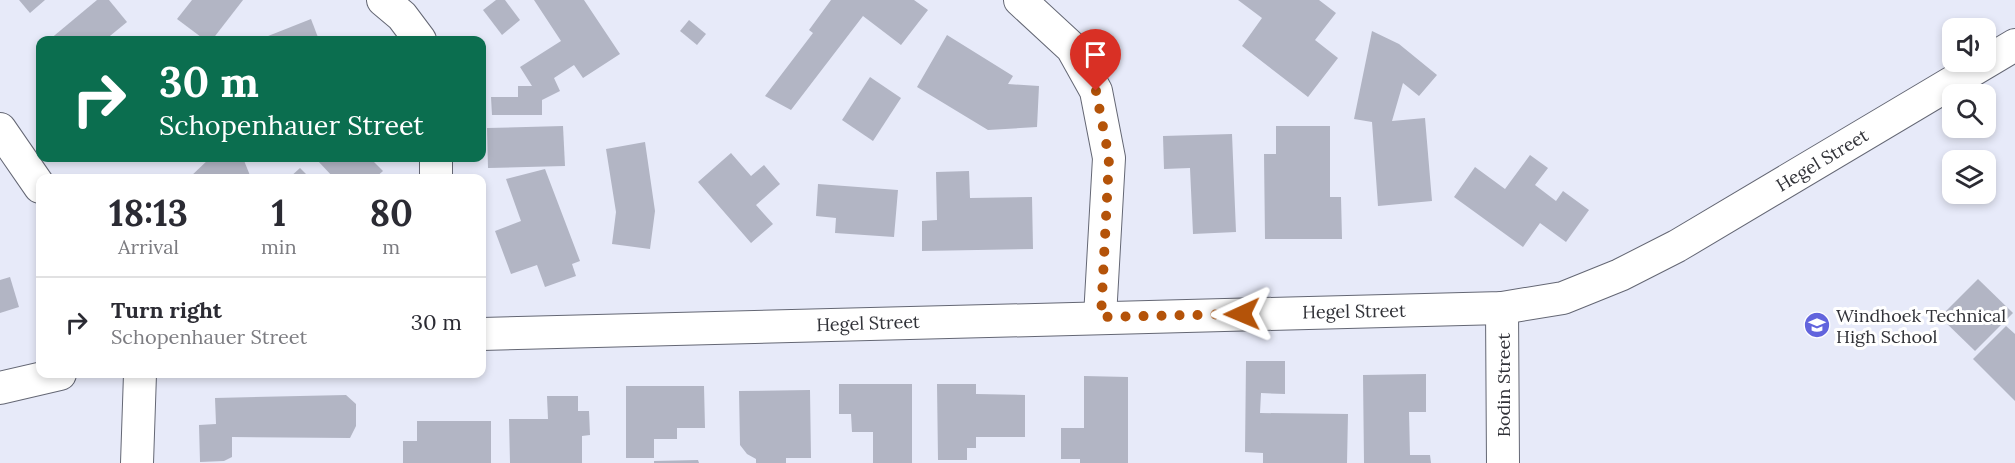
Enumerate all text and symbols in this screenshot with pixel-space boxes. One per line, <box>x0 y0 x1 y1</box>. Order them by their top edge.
map controls <box>1942 18 1996 204</box>
button: sound <box>1942 18 1996 72</box>
pin <box>1070 29 1121 91</box>
icon: arrive <box>1079 38 1112 71</box>
text: 30 m <box>159 55 259 109</box>
icon: right <box>60 60 138 138</box>
button: search <box>1942 84 1996 138</box>
text: Schopenhauer Street <box>159 108 424 142</box>
street label: Hegel Street <box>1772 123 1872 197</box>
button: layers <box>1942 150 1996 204</box>
text: 18:13 <box>109 190 188 236</box>
text: 1 <box>271 190 286 236</box>
text: 80 <box>370 190 413 236</box>
text: Arrival <box>118 234 179 259</box>
text: min <box>261 234 297 259</box>
text: m <box>382 234 400 259</box>
position arrow <box>1210 282 1274 346</box>
text: Turn right <box>111 296 222 324</box>
street label: Hegel Street <box>1302 299 1406 323</box>
place label: Windhoek Technical High School <box>1836 304 2006 348</box>
icon: right <box>60 306 93 339</box>
text: 30 m <box>411 308 462 336</box>
street label: Hegel Street <box>816 310 920 336</box>
school or university icon: Windhoek Technical High School <box>1802 310 1832 340</box>
text: Schopenhauer Street <box>111 324 307 349</box>
street label: Bodin Street <box>1492 333 1515 437</box>

